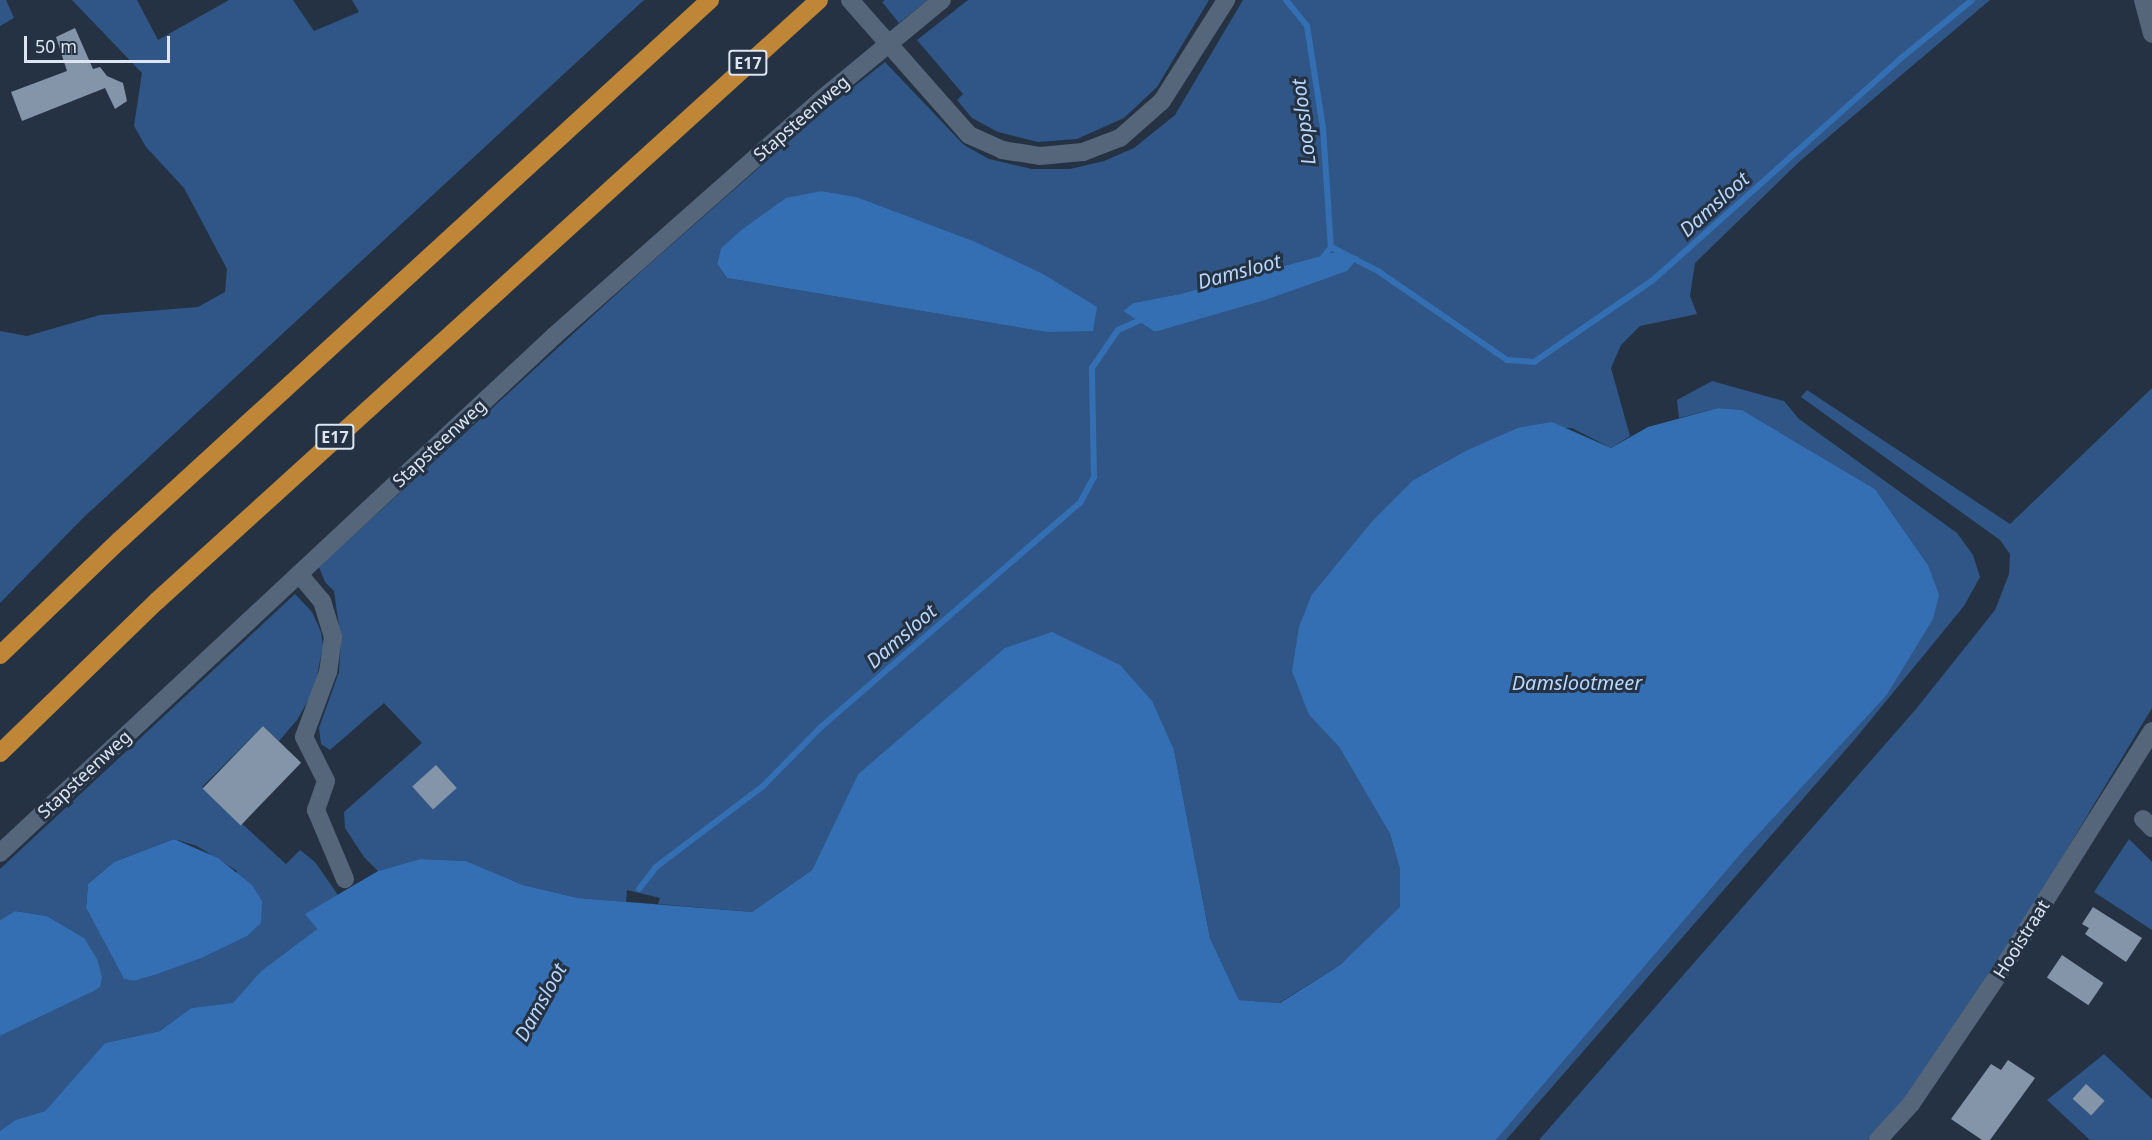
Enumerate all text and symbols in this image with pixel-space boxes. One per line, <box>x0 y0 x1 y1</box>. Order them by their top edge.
scale bar <box>27 24 172 62</box>
text: 50 m <box>35 34 77 58</box>
road number: E17 <box>727 50 769 76</box>
street label: Stapsteenweg <box>749 71 853 165</box>
water label: Loopsloot <box>1286 78 1320 166</box>
water label: Damsloot <box>1674 167 1754 241</box>
water label: Damsloot <box>1195 248 1283 294</box>
street label: Stapsteenweg <box>388 394 490 492</box>
road number: E17 <box>314 424 356 450</box>
water label: Damsloot <box>861 599 941 673</box>
water label: Damslootmeer <box>1512 670 1642 694</box>
street label: Stapsteenweg <box>33 725 135 823</box>
street label: Hooistraat <box>1988 896 2054 982</box>
water label: Damsloot <box>509 959 571 1045</box>

